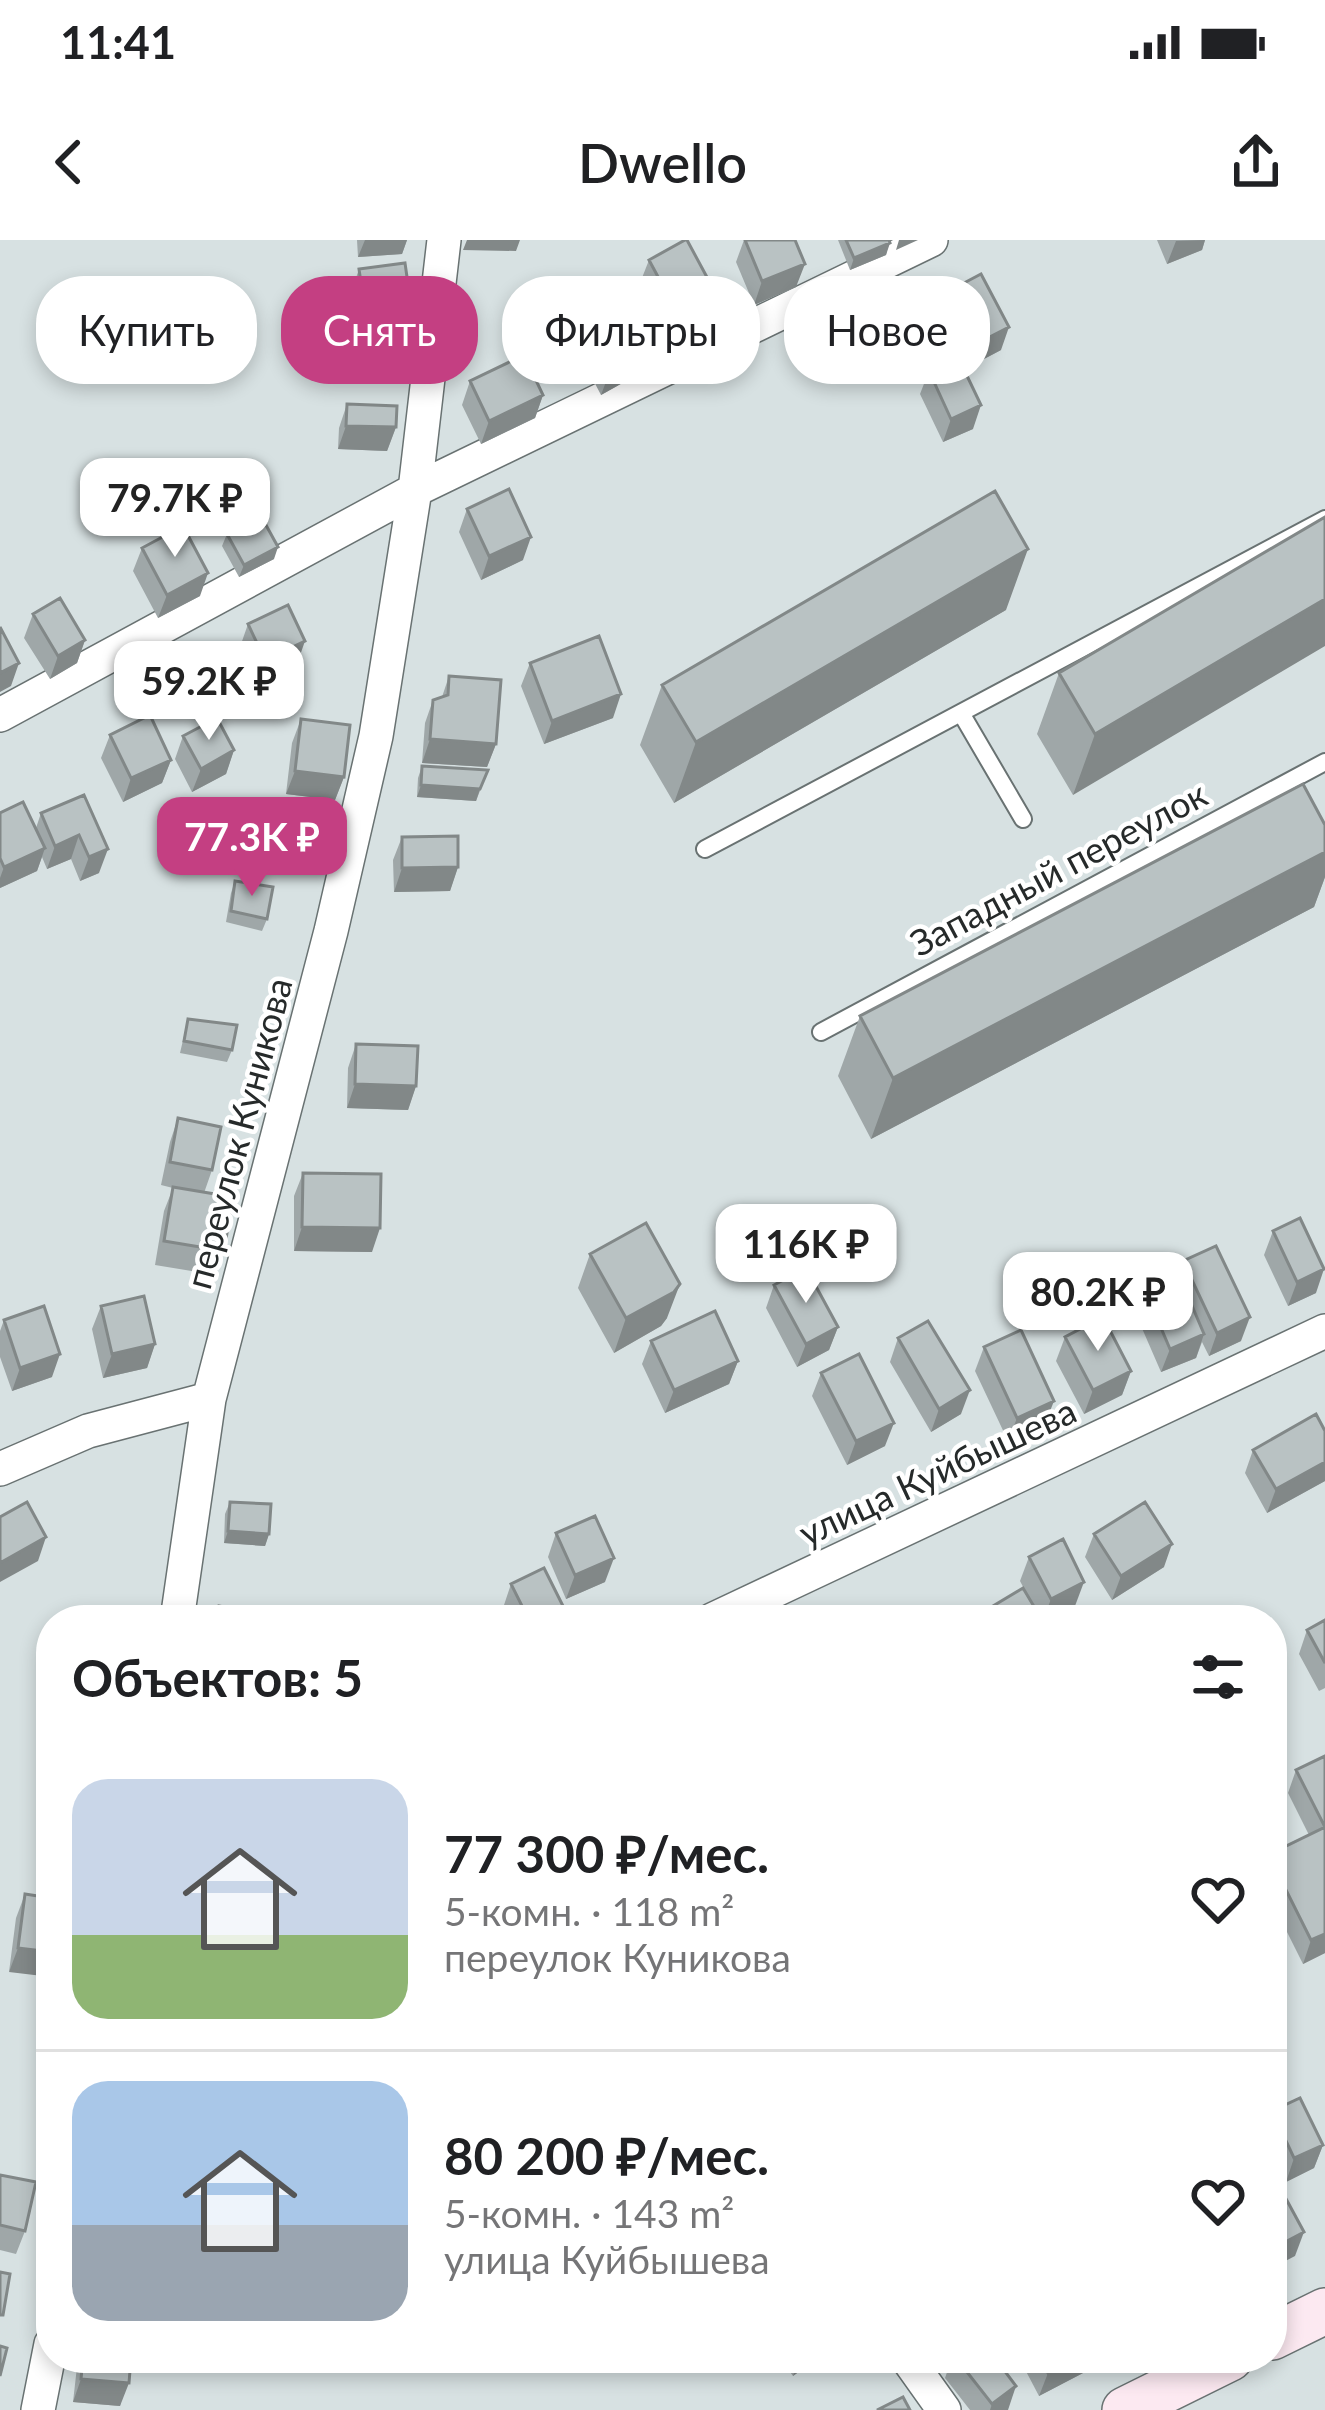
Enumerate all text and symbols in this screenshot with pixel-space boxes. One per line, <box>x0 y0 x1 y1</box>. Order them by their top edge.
text: 11:41 <box>60 15 176 69</box>
icon: back <box>36 129 102 195</box>
icon: share <box>1223 129 1289 195</box>
text: Dwello <box>578 130 747 195</box>
chip: Купить <box>36 276 257 384</box>
chip: Снять <box>281 276 478 384</box>
chip: Фильтры <box>502 276 760 384</box>
chip: Новое <box>784 276 990 384</box>
pin: 79.7K ₽ <box>64 458 286 560</box>
text: 79.7K ₽ <box>107 474 243 520</box>
pin: 59.2K ₽ <box>98 641 320 743</box>
text: 59.2K ₽ <box>141 657 277 703</box>
street label: Западный переулок <box>902 771 1214 965</box>
pin: 77.3K ₽ <box>141 797 363 899</box>
text: 77.3K ₽ <box>184 813 320 859</box>
street label: переулок Куникова <box>175 973 301 1293</box>
pin: 116K ₽ <box>708 1204 904 1306</box>
text: 116K ₽ <box>743 1220 869 1266</box>
pin: 80.2K ₽ <box>987 1252 1209 1354</box>
text: 80.2K ₽ <box>1030 1268 1166 1314</box>
street label: улица Куйбышева <box>792 1388 1082 1554</box>
icon: filters <box>1185 1644 1251 1710</box>
text: Объектов: 5 <box>72 1647 363 1708</box>
text: 77 300 ₽/мес. <box>444 1823 769 1884</box>
icon: home <box>168 1827 312 1971</box>
icon: heart <box>1185 1866 1251 1932</box>
text: 5-комн. · 118 m² <box>444 1888 734 1934</box>
text: переулок Куникова <box>444 1934 791 1980</box>
text: 80 200 ₽/мес. <box>444 2125 769 2186</box>
icon: home <box>168 2129 312 2273</box>
icon: heart <box>1185 2168 1251 2234</box>
text: 5-комн. · 143 m² <box>444 2190 734 2236</box>
text: улица Куйбышева <box>444 2236 770 2282</box>

